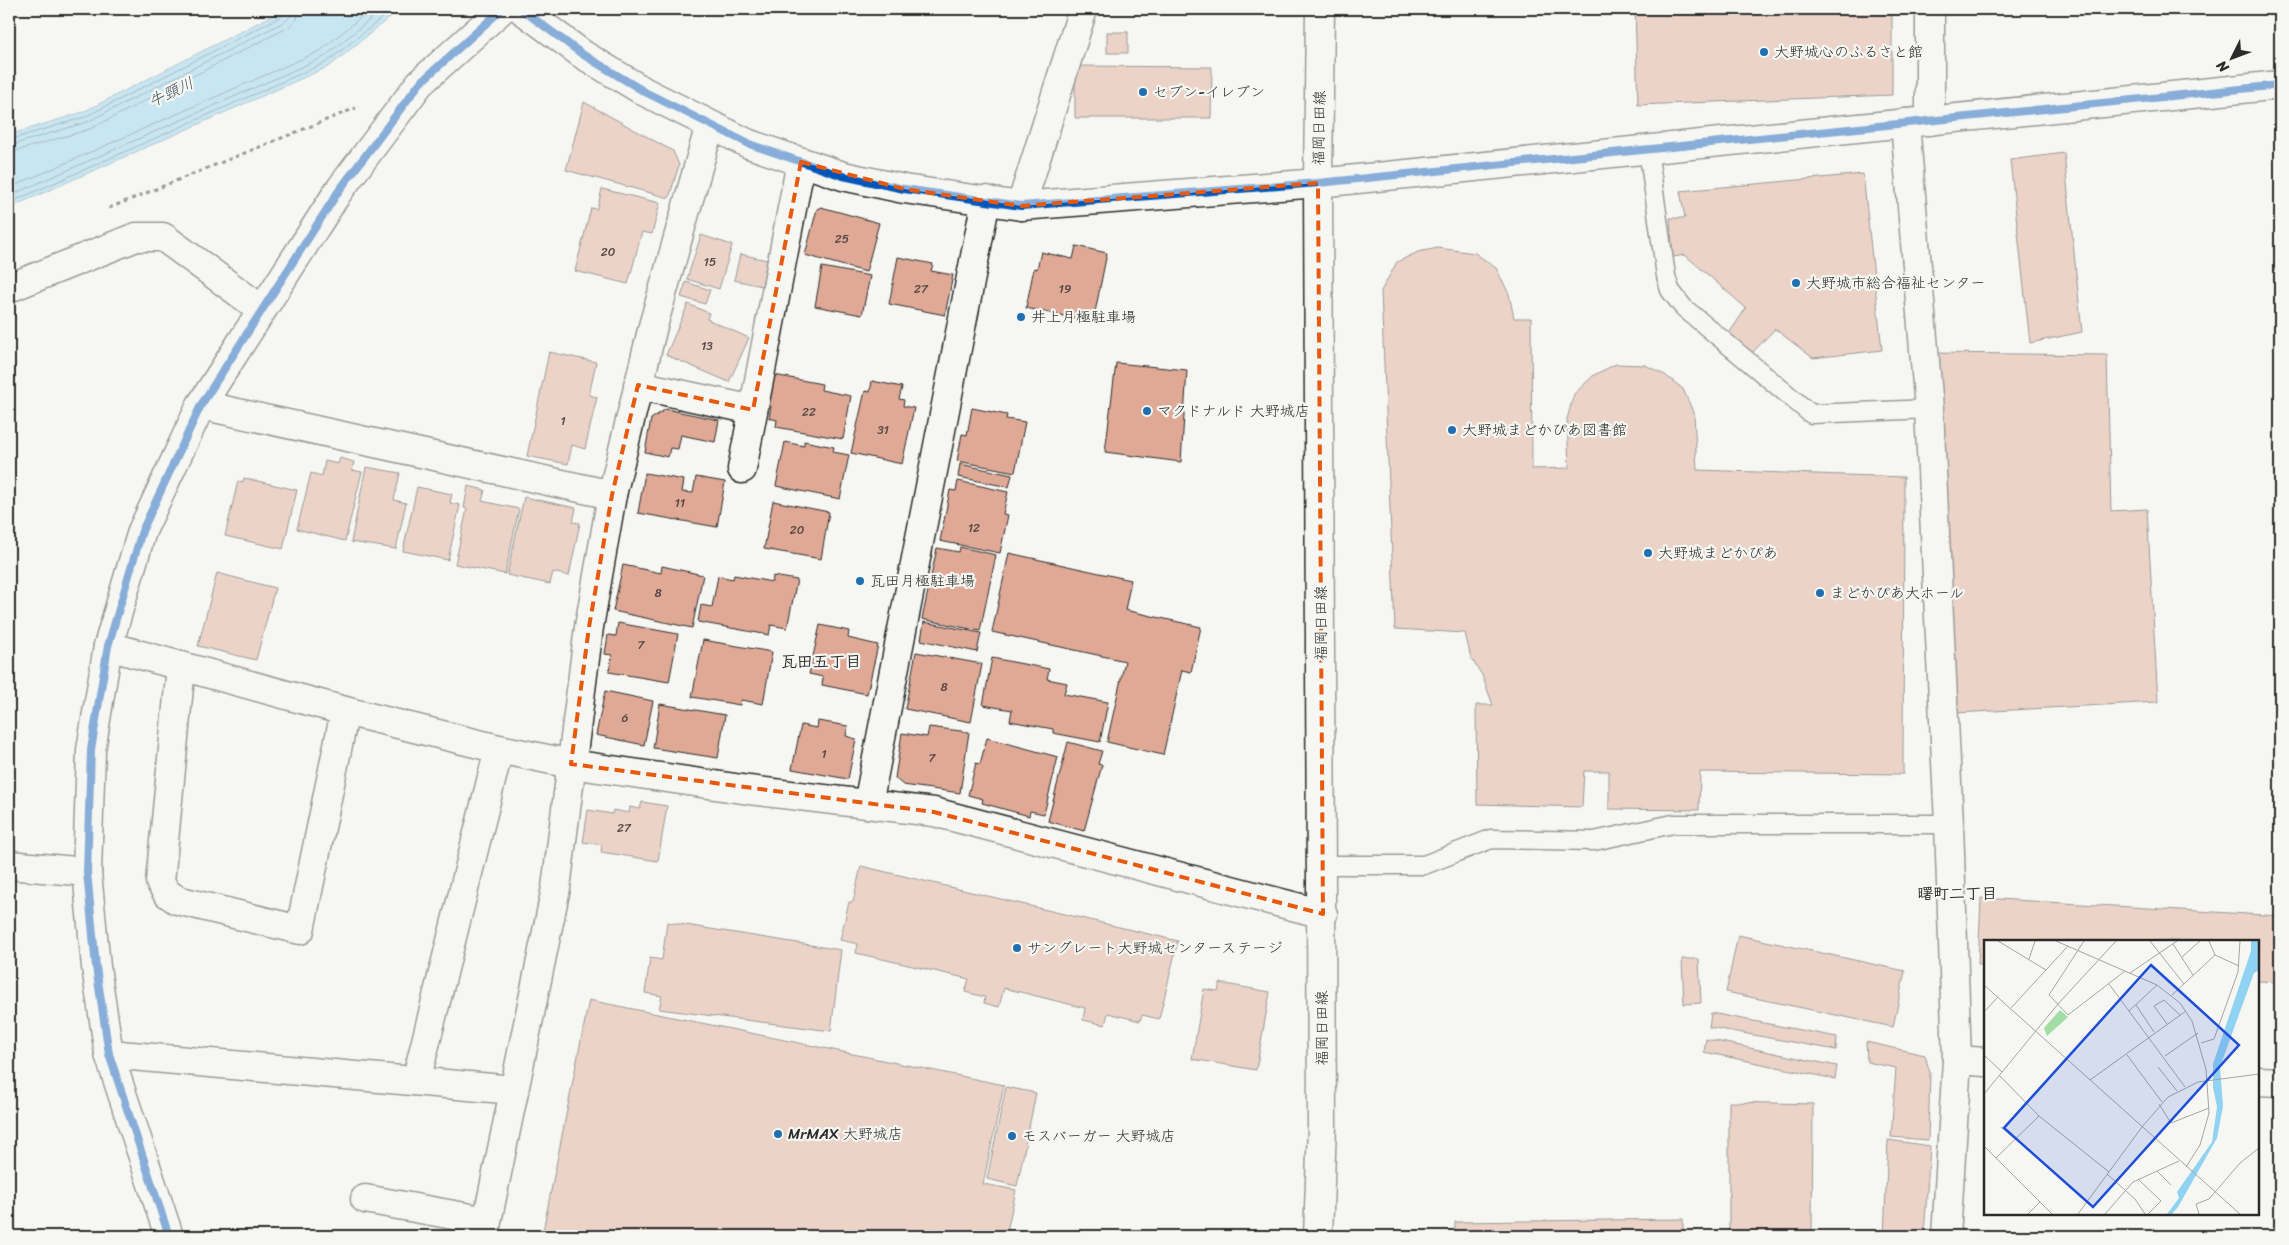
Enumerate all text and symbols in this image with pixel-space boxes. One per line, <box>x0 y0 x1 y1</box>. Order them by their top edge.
north arrow <box>2206 32 2256 82</box>
place label: 大野城心のふるさと館 <box>1774 39 1923 65</box>
marker: 大野城心のふるさと館 <box>1758 46 1770 58</box>
text: N <box>2210 54 2236 79</box>
water label: 牛頸川 <box>143 69 199 115</box>
place label: セブン-イレブン <box>1153 79 1265 105</box>
marker: セブン-イレブン <box>1137 86 1149 98</box>
street label: 福岡日田線 <box>1305 90 1333 166</box>
house number: 25 <box>835 228 849 250</box>
house number: 20 <box>601 241 616 263</box>
house number: 15 <box>704 251 716 273</box>
place label: 大野城市総合福祉センター <box>1806 270 1985 296</box>
marker: 大野城市総合福祉センター <box>1790 277 1802 289</box>
house number: 27 <box>914 278 929 300</box>
house number: 19 <box>1059 278 1071 300</box>
place label: 井上月極駐車場 <box>1031 304 1136 330</box>
marker: 井上月極駐車場 <box>1015 311 1027 323</box>
house number: 13 <box>701 335 713 357</box>
place label: マクドナルド 大野城店 <box>1157 398 1310 424</box>
house number: 22 <box>802 401 816 423</box>
marker: マクドナルド 大野城店 <box>1141 405 1153 417</box>
house number: 1 <box>560 410 566 432</box>
place label: 大野城まどかぴあ図書館 <box>1462 417 1627 443</box>
house number: 31 <box>877 419 889 441</box>
marker: 大野城まどかぴあ図書館 <box>1446 424 1458 436</box>
house number: 11 <box>675 492 685 514</box>
house number: 12 <box>968 517 980 539</box>
house number: 20 <box>790 519 805 541</box>
place label: 大野城まどかぴあ <box>1658 540 1778 566</box>
marker: 大野城まどかぴあ <box>1642 547 1654 559</box>
place label: 瓦田月極駐車場 <box>870 568 975 594</box>
marker: 瓦田月極駐車場 <box>854 575 866 587</box>
place label: まどかぴあ大ホール <box>1830 580 1964 606</box>
house number: 8 <box>654 582 662 604</box>
street label: 福岡日田線 <box>1308 585 1334 661</box>
marker: まどかぴあ大ホール <box>1814 587 1826 599</box>
house number: 7 <box>638 634 646 656</box>
district label: 瓦田五丁目 <box>781 647 861 676</box>
house number: 8 <box>940 676 948 698</box>
house number: 6 <box>622 707 629 729</box>
house number: 1 <box>821 743 827 765</box>
house number: 7 <box>929 747 937 769</box>
house number: 27 <box>617 817 632 839</box>
district label: 曙町二丁目 <box>1917 879 1997 908</box>
place label: サングレート大野城センターステージ <box>1027 935 1282 961</box>
inset map <box>1984 940 2259 1215</box>
marker: サングレート大野城センターステージ <box>1011 942 1023 954</box>
street label: 福岡日田線 <box>1309 990 1335 1066</box>
place label: MrMAX 大野城店 <box>788 1121 903 1147</box>
place label: モスバーガー 大野城店 <box>1022 1123 1176 1149</box>
marker: MrMAX 大野城店 <box>772 1128 784 1140</box>
marker: モスバーガー 大野城店 <box>1006 1130 1018 1142</box>

